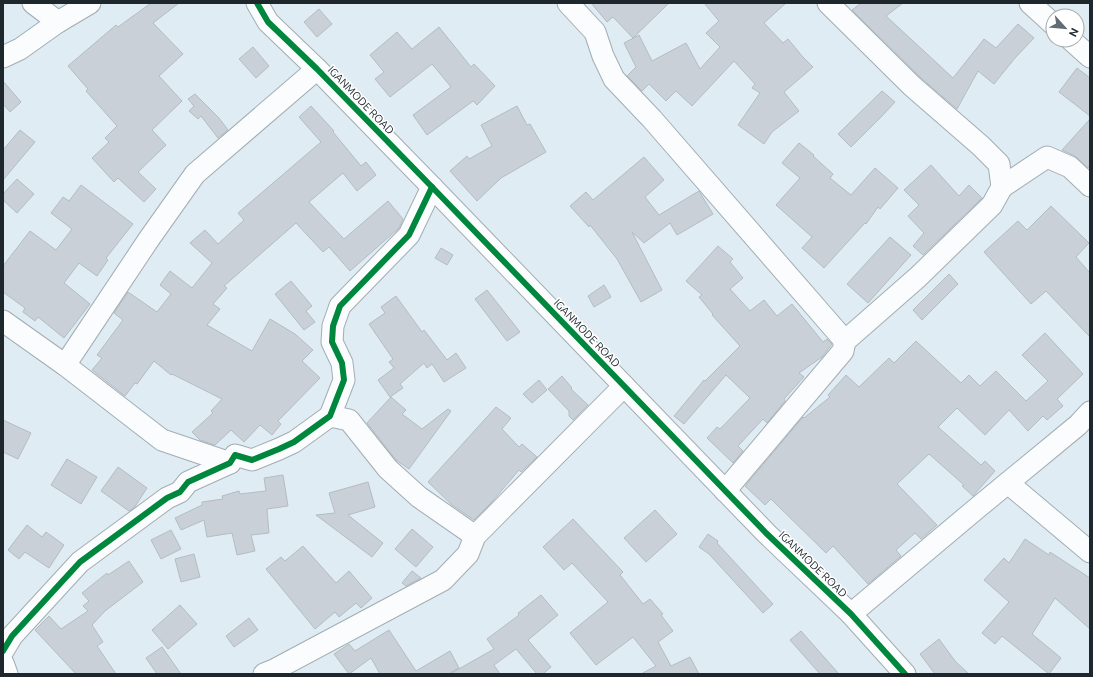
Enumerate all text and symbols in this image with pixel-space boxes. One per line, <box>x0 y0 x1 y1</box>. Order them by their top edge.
north arrow <box>1045 8 1085 48</box>
text: N <box>1067 26 1081 39</box>
street label: IGANMODE ROAD <box>325 64 397 137</box>
street label: IGANMODE ROAD <box>551 297 623 370</box>
street label: IGANMODE ROAD <box>777 528 850 600</box>

